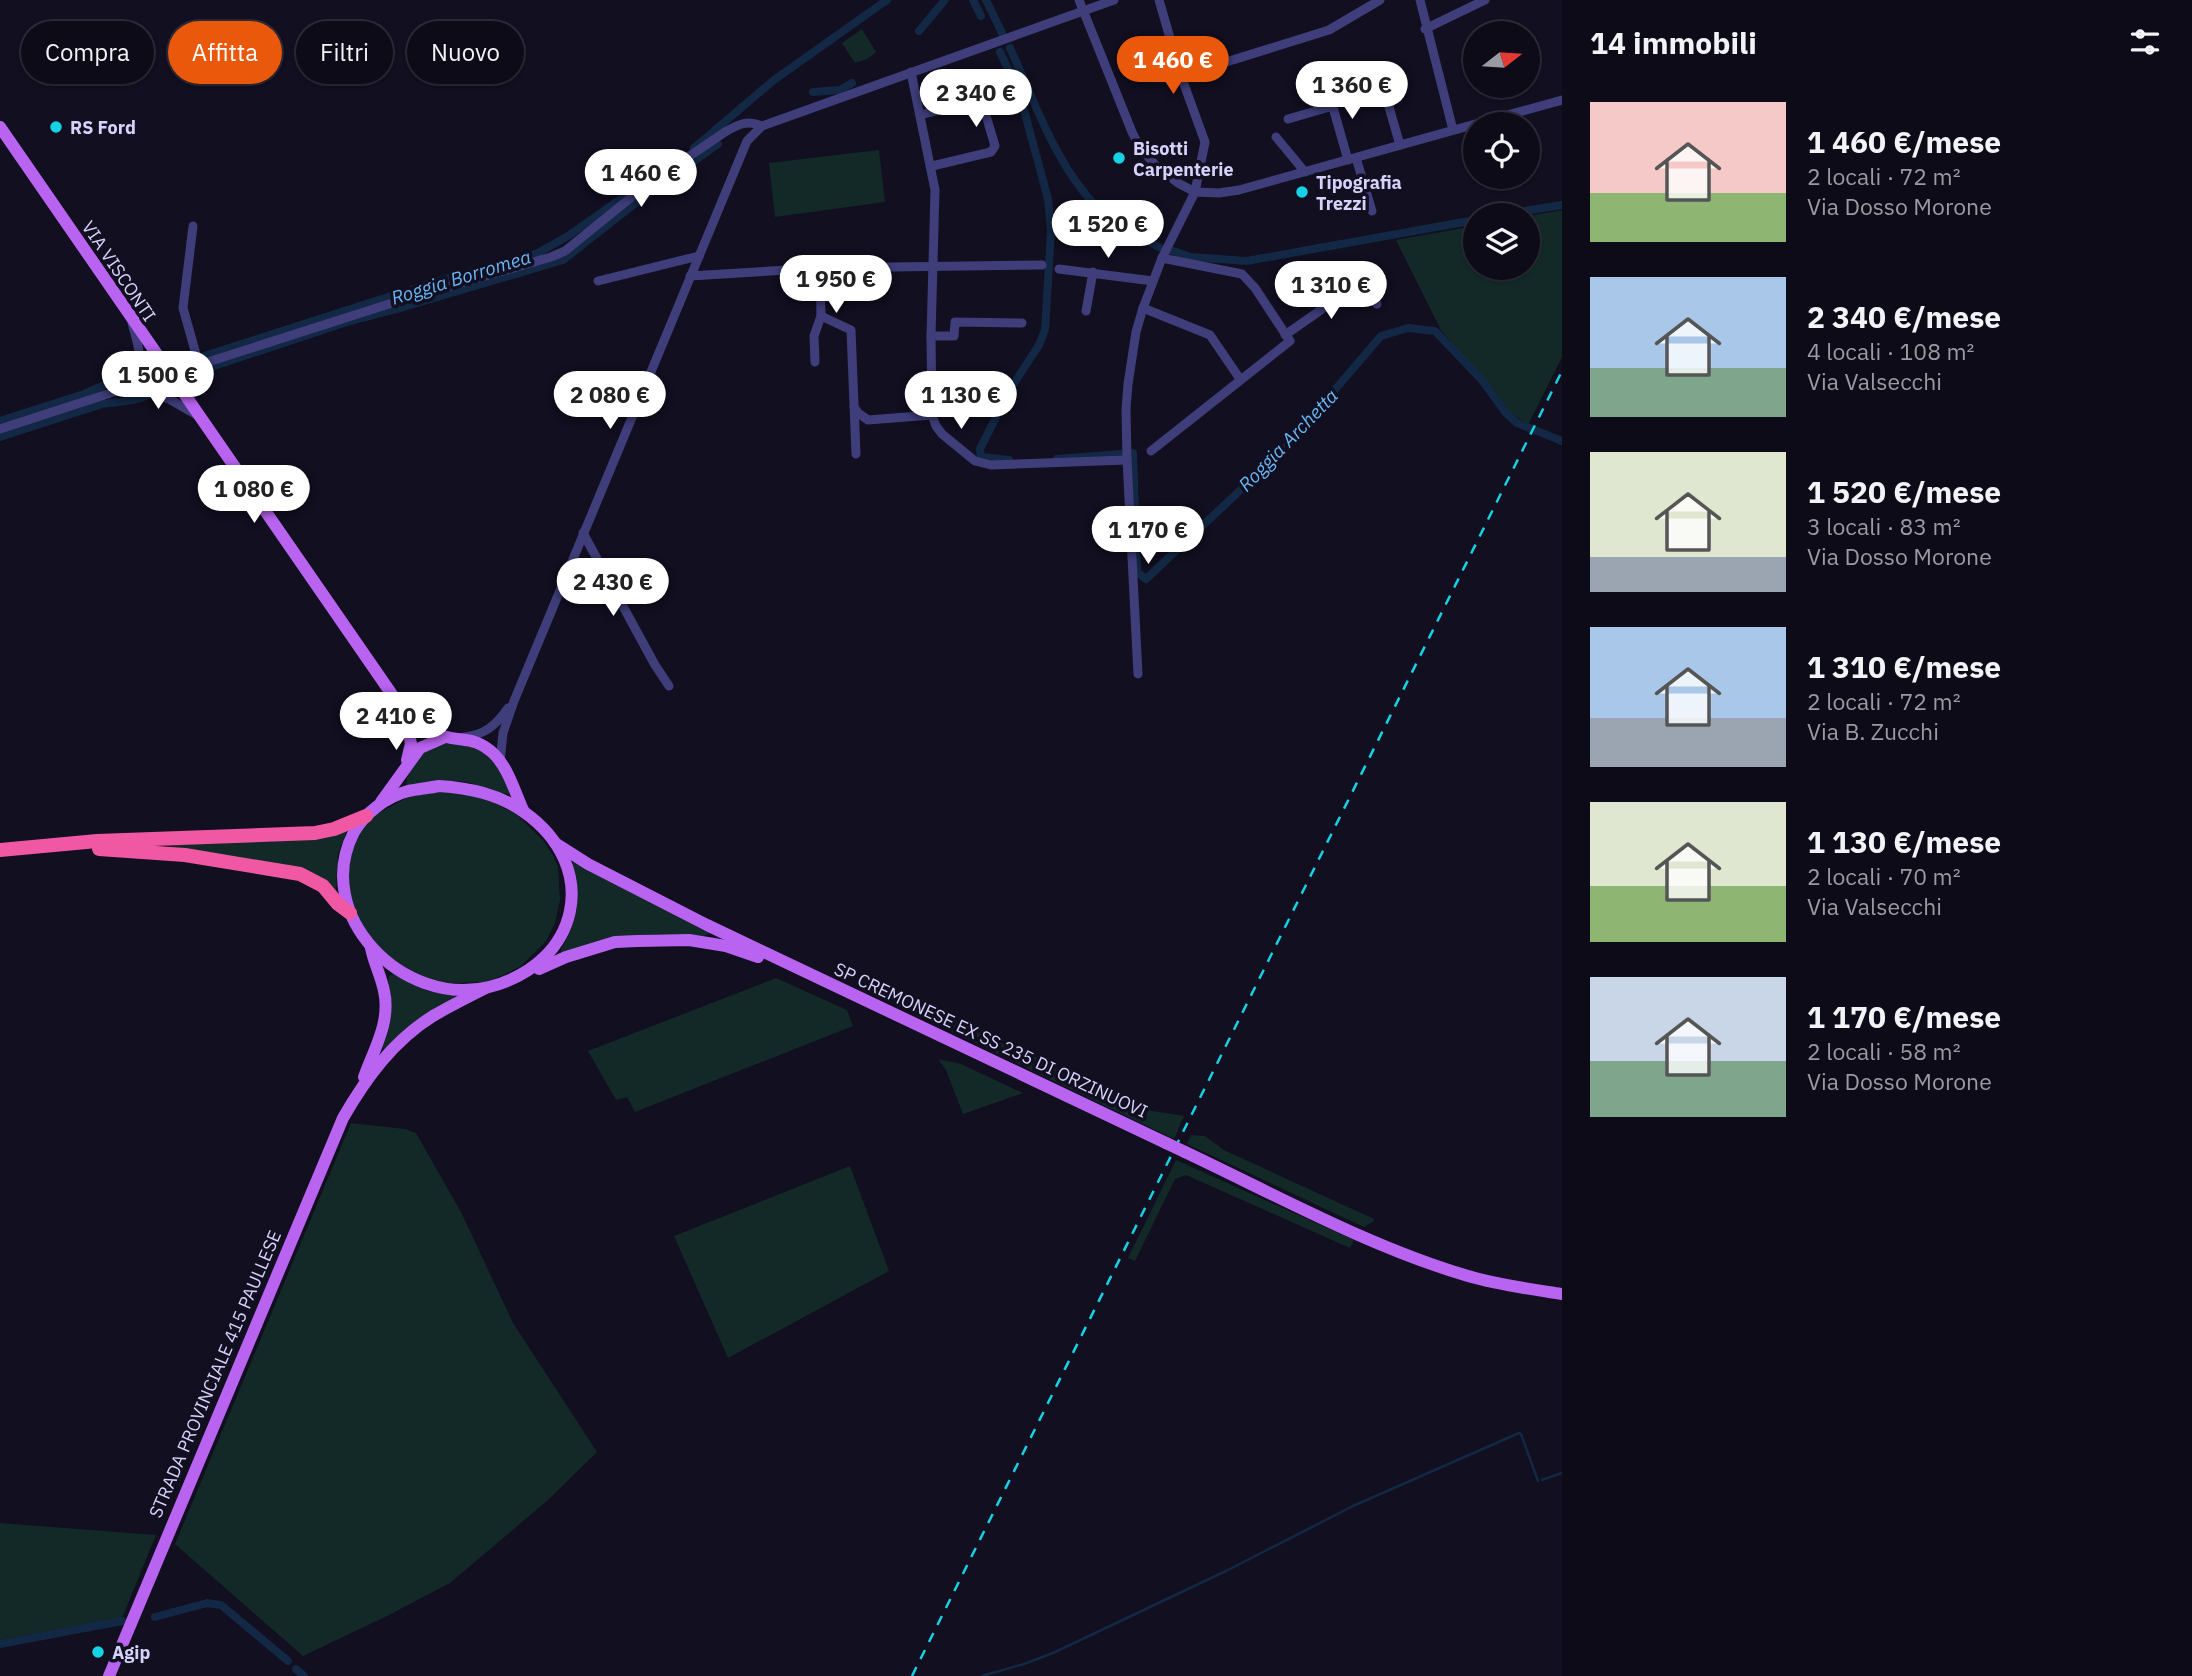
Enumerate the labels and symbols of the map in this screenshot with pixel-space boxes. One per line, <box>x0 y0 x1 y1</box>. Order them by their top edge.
north arrow <box>1463 21 1540 98</box>
pin: 1 460 € <box>1108 36 1238 96</box>
pin: 1 360 € <box>1287 61 1417 121</box>
pin: 2 340 € <box>911 69 1041 129</box>
place label: RS Ford <box>70 116 136 139</box>
marker: RS Ford <box>48 119 64 135</box>
place label: Bisotti Carpenterie <box>1133 137 1234 181</box>
pin: 1 460 € <box>576 150 706 209</box>
marker: Bisotti Carpenterie <box>1111 150 1127 166</box>
place label: Tipografia Trezzi <box>1316 171 1402 215</box>
marker: Tipografia Trezzi <box>1294 184 1310 200</box>
pin: 1 520 € <box>1043 201 1173 260</box>
street label: VIA VISCONTI <box>77 216 161 326</box>
water label: Roggia Borromea <box>388 244 534 310</box>
pin: 1 950 € <box>771 256 901 315</box>
pin: 1 310 € <box>1266 262 1396 321</box>
pin: 1 500 € <box>93 352 223 411</box>
pin: 2 080 € <box>545 372 675 431</box>
pin: 1 130 € <box>896 372 1026 431</box>
water label: Roggia Archetta <box>1233 384 1343 496</box>
pin: 1 080 € <box>189 466 319 525</box>
pin: 1 170 € <box>1083 506 1213 566</box>
pin: 2 430 € <box>548 558 678 618</box>
pin: 2 410 € <box>331 692 461 752</box>
street label: SP CREMONESE EX SS 235 DI ORZINUOVI <box>831 957 1151 1123</box>
street label: STRADA PROVINCIALE 415 PAULLESE <box>144 1227 286 1521</box>
place label: Agip <box>112 1641 150 1664</box>
marker: Agip <box>90 1644 106 1660</box>

